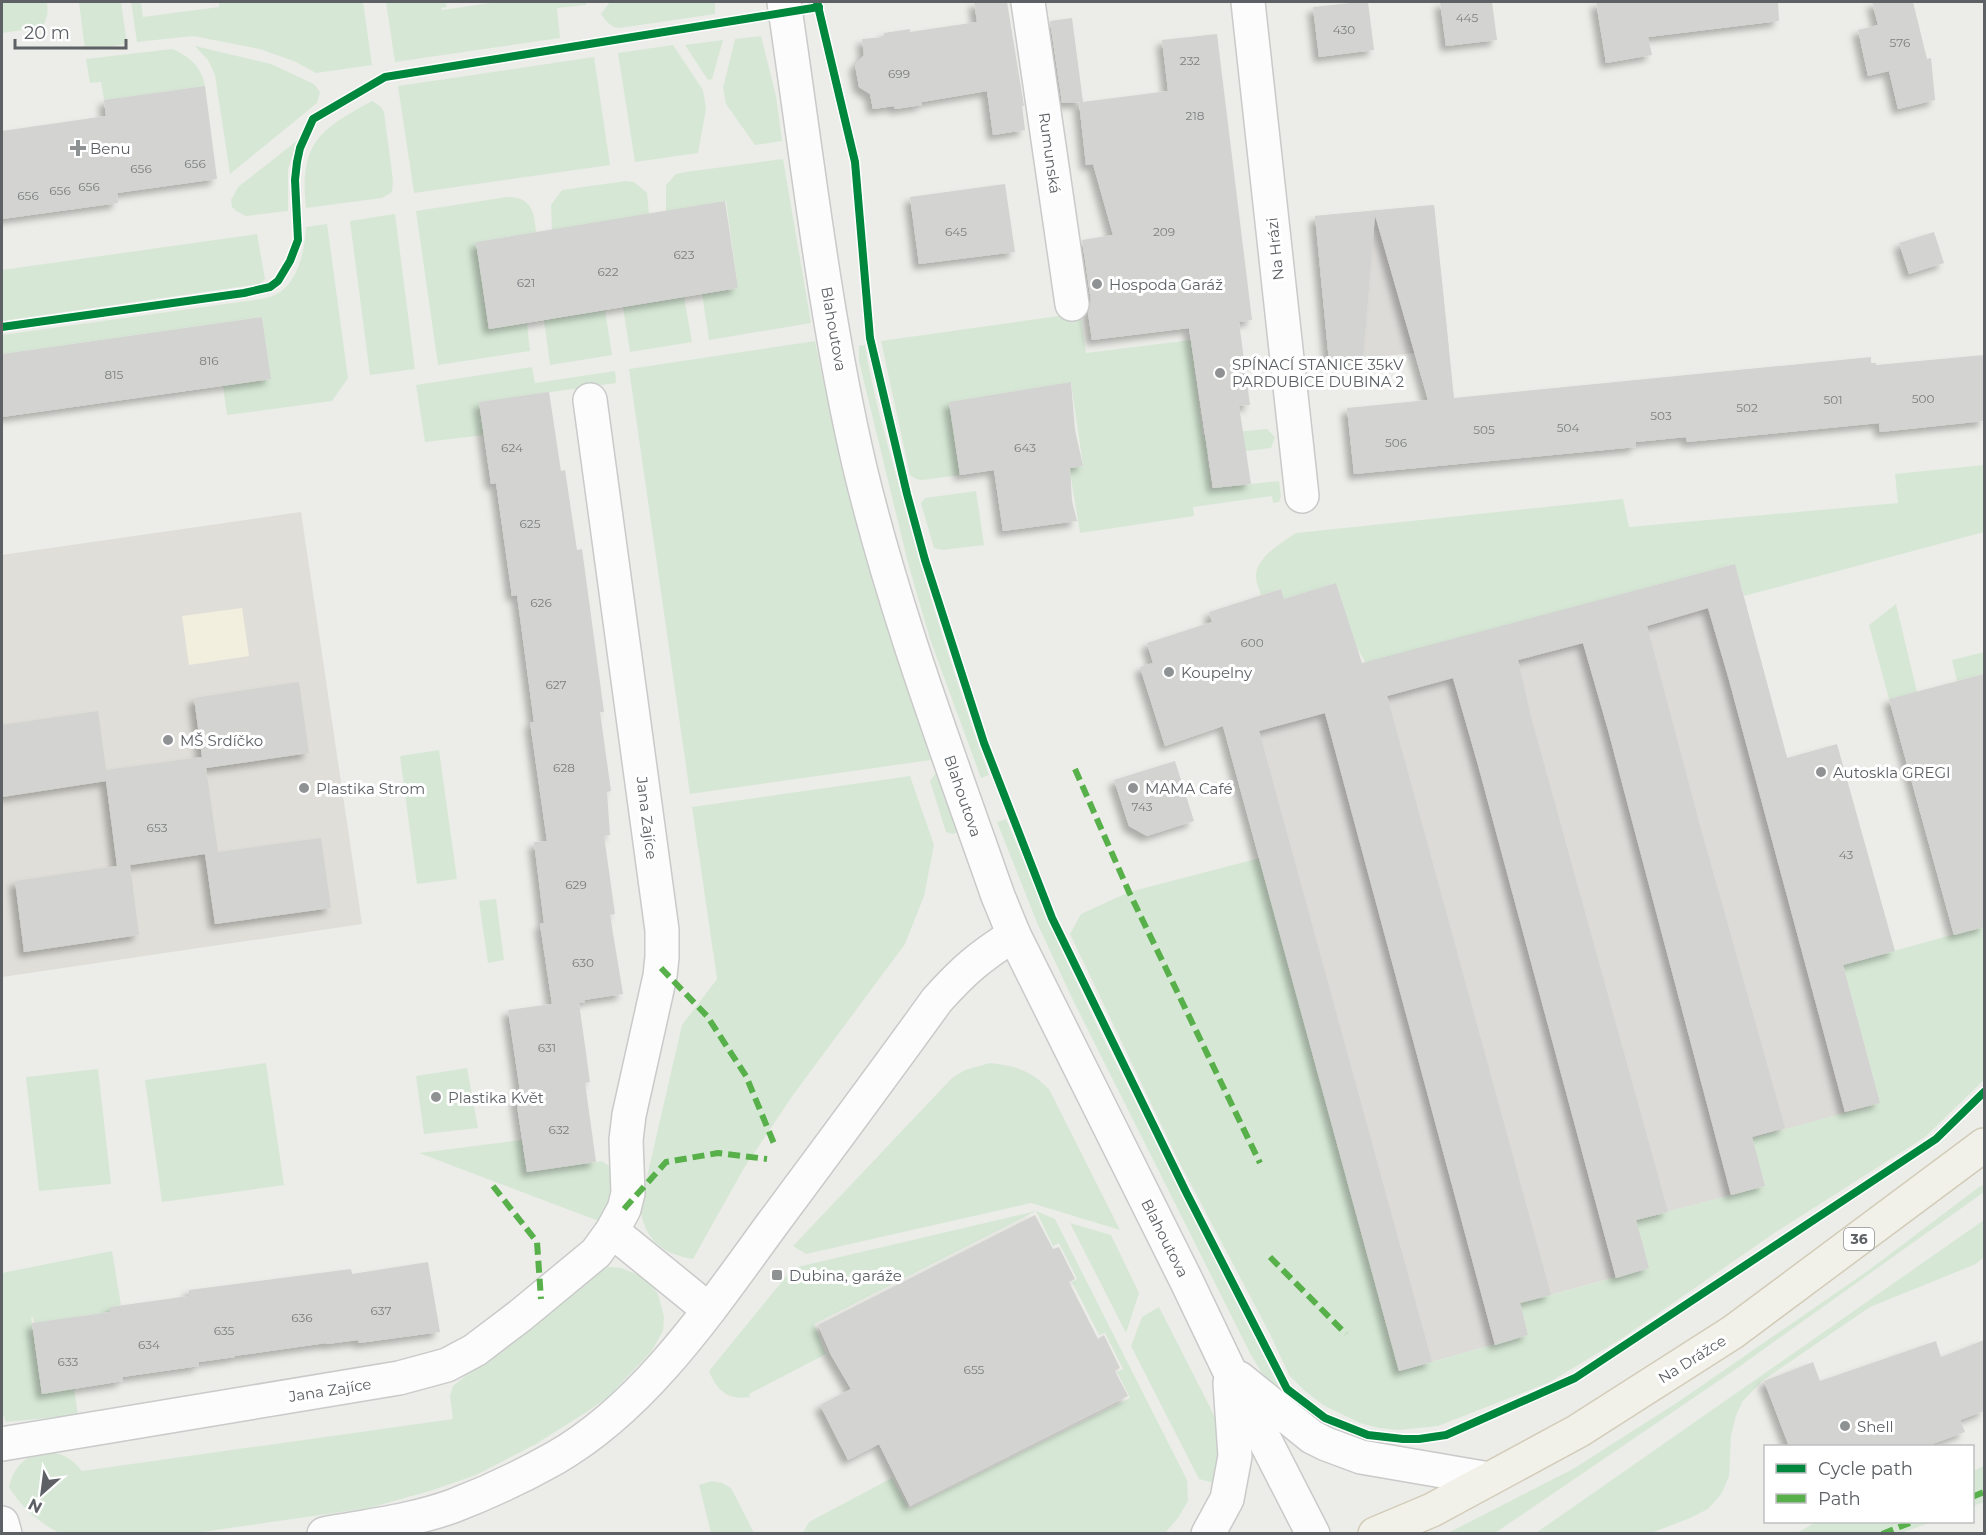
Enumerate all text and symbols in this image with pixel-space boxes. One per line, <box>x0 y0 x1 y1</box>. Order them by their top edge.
house number: 445 <box>1456 10 1479 25</box>
scale bar <box>15 12 126 50</box>
text: 20 m <box>24 22 70 44</box>
house number: 430 <box>1333 22 1355 37</box>
house number: 576 <box>1890 35 1910 50</box>
house number: 232 <box>1180 53 1200 68</box>
house number: 699 <box>888 66 910 81</box>
house number: 218 <box>1186 108 1205 123</box>
street label: Rumunská <box>1035 111 1065 195</box>
place label: Benu <box>90 139 131 158</box>
marker: Benu <box>71 141 85 155</box>
house number: 656 <box>184 156 206 171</box>
house number: 656 <box>130 161 152 176</box>
house number: 656 <box>78 179 100 194</box>
house number: 656 <box>49 183 71 198</box>
house number: 656 <box>17 188 39 203</box>
street label: Na Hrázi <box>1262 217 1288 281</box>
house number: 645 <box>945 224 967 239</box>
house number: 209 <box>1153 224 1175 239</box>
house number: 623 <box>674 247 695 262</box>
house number: 622 <box>598 264 619 279</box>
house number: 621 <box>517 275 535 290</box>
place label: Hospoda Garáž <box>1109 275 1223 294</box>
marker: Hospoda Garáž <box>1090 277 1104 291</box>
street label: Blahoutova <box>817 285 851 373</box>
house number: 816 <box>199 353 219 368</box>
place label: SPÍNACÍ STANICE 35kV PARDUBICE DUBINA 2 <box>1232 355 1404 391</box>
marker: SPÍNACÍ STANICE 35kV PARDUBICE DUBINA 2 <box>1213 366 1227 380</box>
house number: 815 <box>105 367 124 382</box>
house number: 500 <box>1912 391 1934 406</box>
house number: 501 <box>1823 392 1843 407</box>
house number: 502 <box>1736 400 1758 415</box>
house number: 503 <box>1650 408 1672 423</box>
house number: 504 <box>1557 420 1579 435</box>
house number: 505 <box>1473 422 1495 437</box>
house number: 506 <box>1385 435 1407 450</box>
house number: 624 <box>501 440 523 455</box>
house number: 643 <box>1014 440 1036 455</box>
house number: 625 <box>520 516 541 531</box>
house number: 626 <box>530 595 552 610</box>
house number: 600 <box>1240 635 1264 650</box>
place label: Koupelny <box>1181 663 1253 682</box>
marker: Koupelny <box>1162 665 1176 679</box>
house number: 627 <box>545 677 567 692</box>
place label: MŠ Srdíčko <box>180 731 263 750</box>
marker: MŠ Srdíčko <box>161 733 175 747</box>
street label: Blahoutova <box>940 752 986 840</box>
house number: 628 <box>553 760 575 775</box>
place label: Autoskla GREGI <box>1833 763 1951 782</box>
marker: Autoskla GREGI <box>1814 765 1828 779</box>
street label: Jana Zajíce <box>632 774 662 861</box>
place label: Plastika Strom <box>316 779 425 798</box>
place label: MAMA Café <box>1145 779 1232 798</box>
marker: Plastika Strom <box>297 781 311 795</box>
marker: MAMA Café <box>1126 781 1140 795</box>
house number: 743 <box>1132 799 1153 814</box>
house number: 653 <box>147 820 168 835</box>
house number: 43 <box>1839 847 1853 862</box>
house number: 629 <box>565 877 587 892</box>
house number: 630 <box>572 955 594 970</box>
house number: 631 <box>538 1040 556 1055</box>
place label: Plastika Květ <box>448 1088 544 1107</box>
marker: Plastika Květ <box>429 1090 443 1104</box>
house number: 632 <box>549 1122 570 1137</box>
street label: Blahoutova <box>1137 1196 1193 1280</box>
road number: 36 <box>1844 1228 1874 1250</box>
place label: Dubina, garáže <box>789 1266 902 1285</box>
marker: Dubina, garáže <box>770 1268 784 1282</box>
house number: 637 <box>371 1303 392 1318</box>
house number: 636 <box>291 1310 313 1325</box>
house number: 635 <box>214 1323 235 1338</box>
street label: Na Drážce <box>1655 1331 1729 1387</box>
house number: 634 <box>138 1337 160 1352</box>
house number: 633 <box>58 1354 79 1369</box>
house number: 655 <box>964 1362 985 1377</box>
street label: Jana Zajíce <box>286 1374 373 1406</box>
place label: Shell <box>1857 1417 1894 1436</box>
marker: Shell <box>1838 1419 1852 1433</box>
legend <box>1764 1445 1974 1523</box>
text: Cycle path <box>1818 1458 1913 1480</box>
north arrow <box>12 1463 72 1523</box>
text: Path <box>1818 1488 1861 1510</box>
text: N <box>25 1494 45 1517</box>

